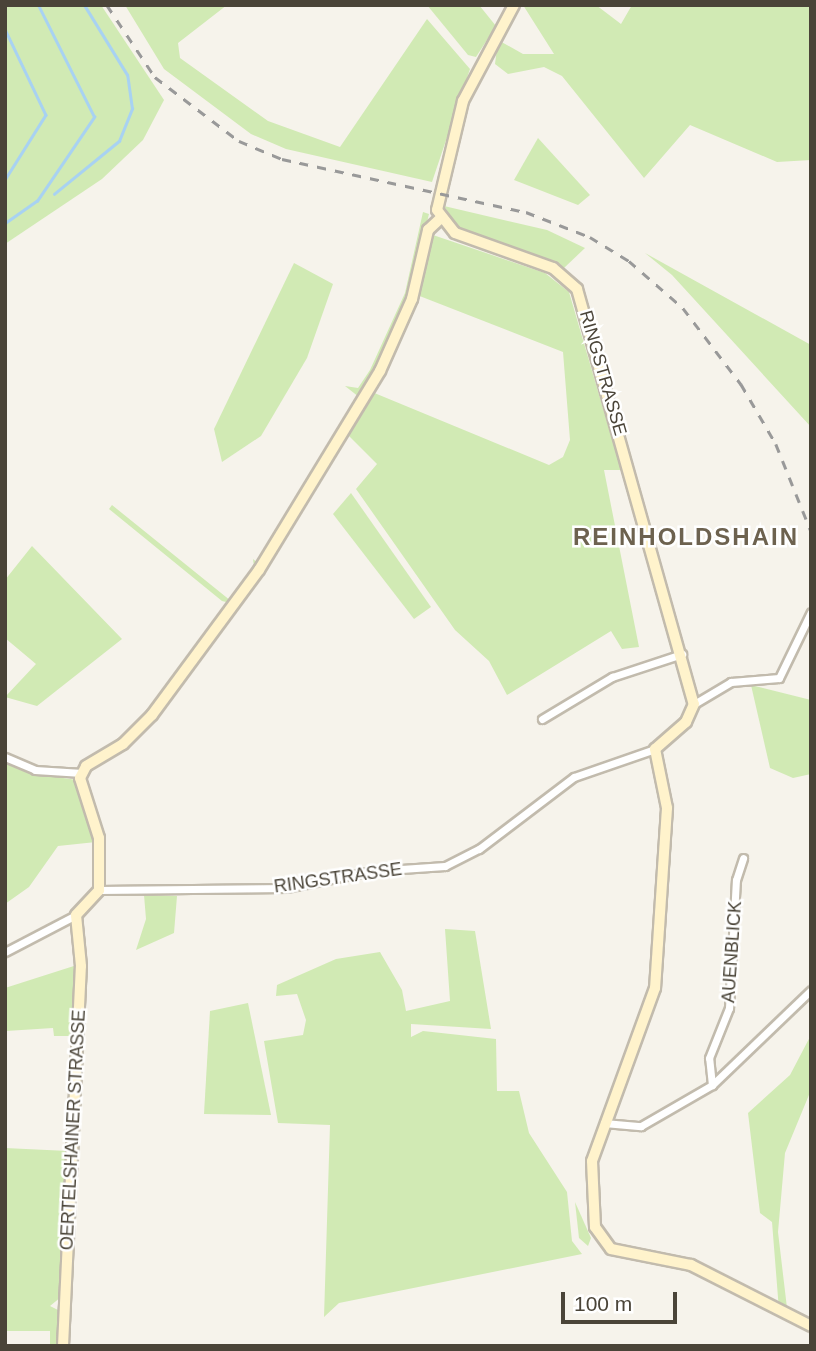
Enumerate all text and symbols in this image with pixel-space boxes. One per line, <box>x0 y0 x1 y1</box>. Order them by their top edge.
street label: RINGSTRASSE <box>575 308 631 438</box>
district label: REINHOLDSHAIN <box>575 523 797 551</box>
street label: RINGSTRASSE <box>273 858 403 898</box>
street label: AUENBLICK <box>718 900 746 1004</box>
street label: OERTELSHAINER STRASSE <box>56 1009 90 1251</box>
scale bar <box>564 1278 680 1322</box>
text: 100 m <box>574 1292 632 1315</box>

